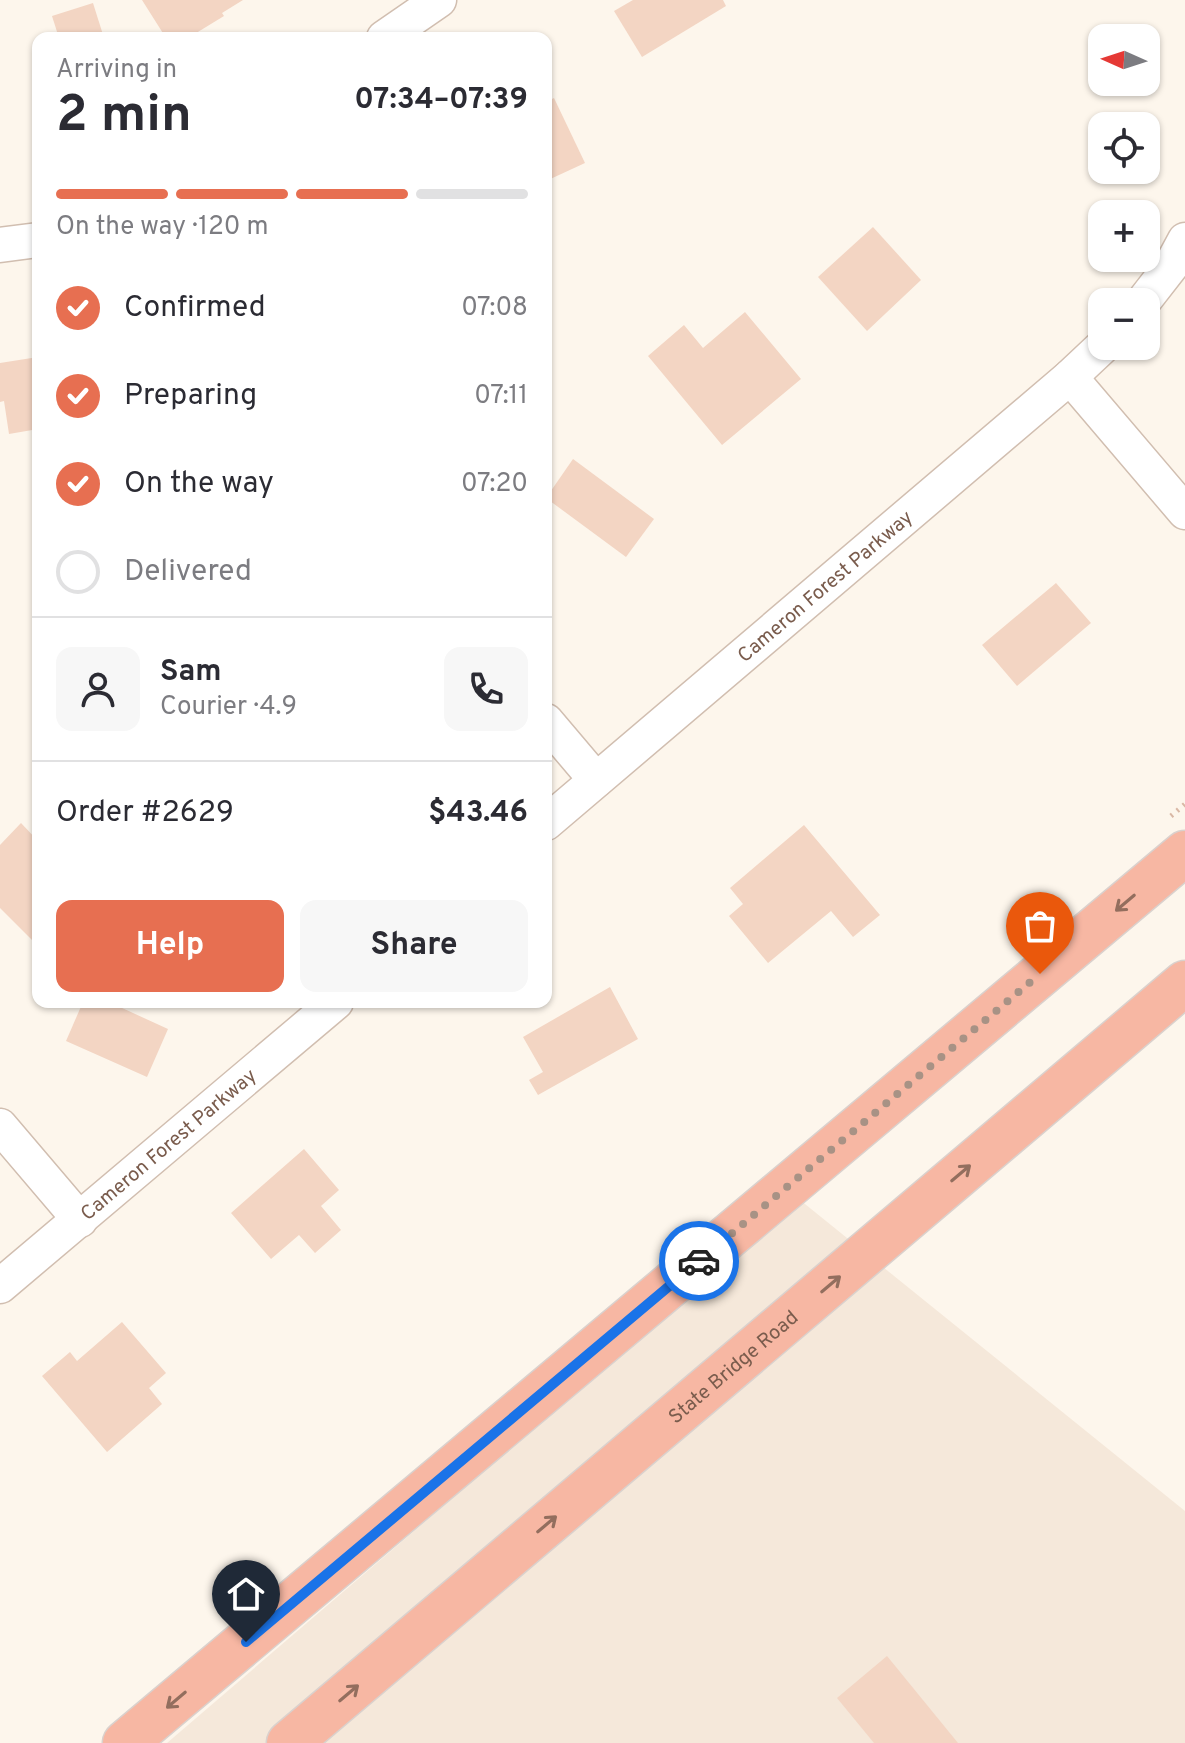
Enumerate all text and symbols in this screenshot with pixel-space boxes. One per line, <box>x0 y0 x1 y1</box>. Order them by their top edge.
north arrow <box>1088 24 1160 96</box>
map controls <box>1088 24 1160 360</box>
text: Arriving in <box>56 54 177 87</box>
text: 07:34–07:39 <box>354 82 528 119</box>
text: 2 min <box>56 84 192 150</box>
button: locate <box>1088 112 1160 184</box>
button: + <box>1088 200 1160 272</box>
text: On the way · 120 m <box>56 211 269 244</box>
icon: check <box>56 286 100 330</box>
button: − <box>1088 288 1160 360</box>
text: Confirmed <box>124 290 266 327</box>
text: 07:08 <box>461 292 528 325</box>
icon: check <box>56 374 100 418</box>
text: Preparing <box>124 378 257 415</box>
text: 07:11 <box>474 380 528 413</box>
icon: check <box>56 462 100 506</box>
text: On the way <box>124 466 274 503</box>
text: 07:20 <box>461 468 528 501</box>
street label: Cameron Forest Parkway <box>733 505 919 669</box>
text: Delivered <box>124 554 252 591</box>
button: person <box>56 647 140 731</box>
button: phone <box>444 647 528 731</box>
text: Sam <box>160 654 222 691</box>
text: Courier · 4.9 <box>160 691 297 724</box>
text: Order #2629 <box>56 795 234 832</box>
text: $43.46 <box>428 795 528 832</box>
pin <box>1006 892 1074 974</box>
one-way arrow <box>1116 894 1136 912</box>
button: Help <box>56 900 284 992</box>
button: Share <box>300 900 528 992</box>
icon: bag <box>1018 904 1062 948</box>
street label: Cameron Forest Parkway <box>76 1064 263 1227</box>
one-way arrow <box>951 1164 971 1182</box>
courier <box>659 1221 739 1301</box>
icon: car <box>677 1239 721 1283</box>
one-way arrow <box>820 1275 840 1293</box>
street label: State Bridge Road <box>664 1306 804 1430</box>
one-way arrow <box>536 1515 557 1533</box>
pin <box>212 1560 280 1642</box>
icon: home <box>224 1572 268 1616</box>
one-way arrow <box>338 1684 358 1702</box>
one-way arrow <box>166 1691 186 1709</box>

